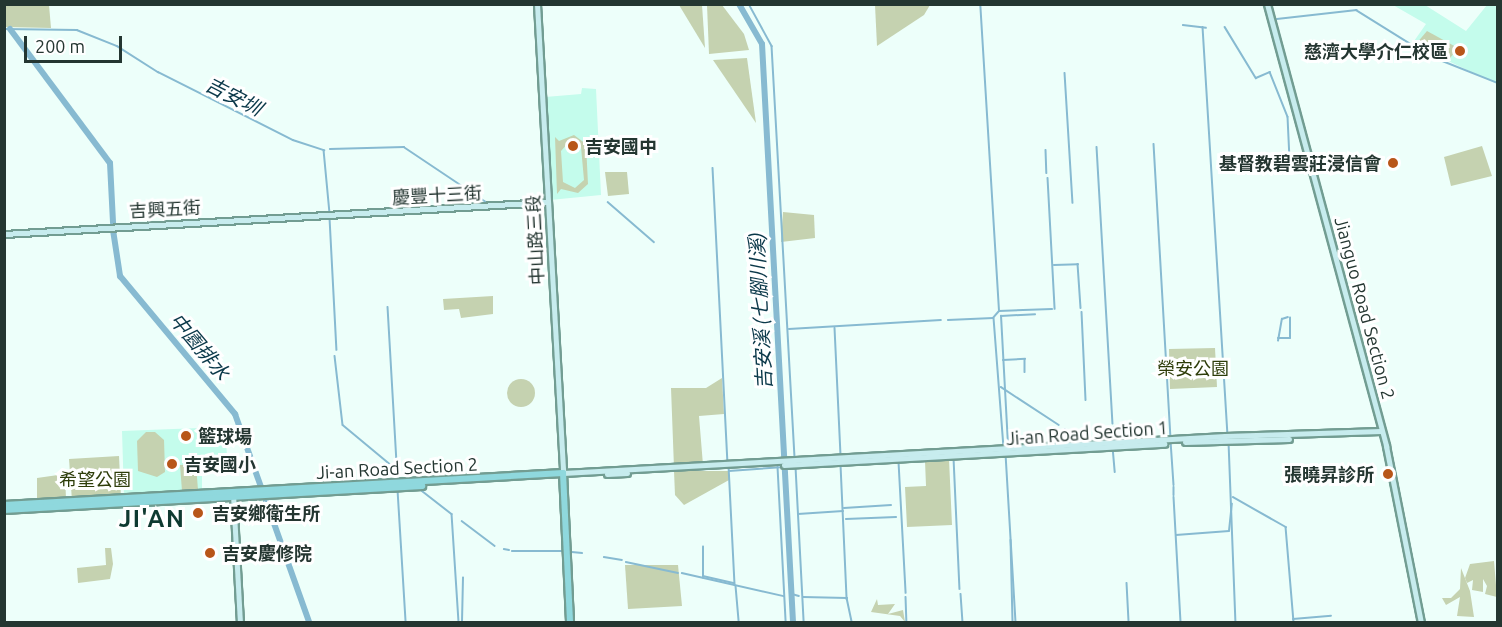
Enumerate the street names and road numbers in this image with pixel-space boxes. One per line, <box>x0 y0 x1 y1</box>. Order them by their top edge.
street label: 慶豐十三街 <box>391 182 483 208</box>
street label: 中山路三段 <box>522 194 548 286</box>
street label: 吉興五街 <box>128 196 202 222</box>
street label: Jianguo Road Section 2 <box>1330 214 1400 402</box>
street label: Ji-an Road Section 1 <box>1005 417 1169 449</box>
street label: Ji-an Road Section 2 <box>316 453 478 483</box>

